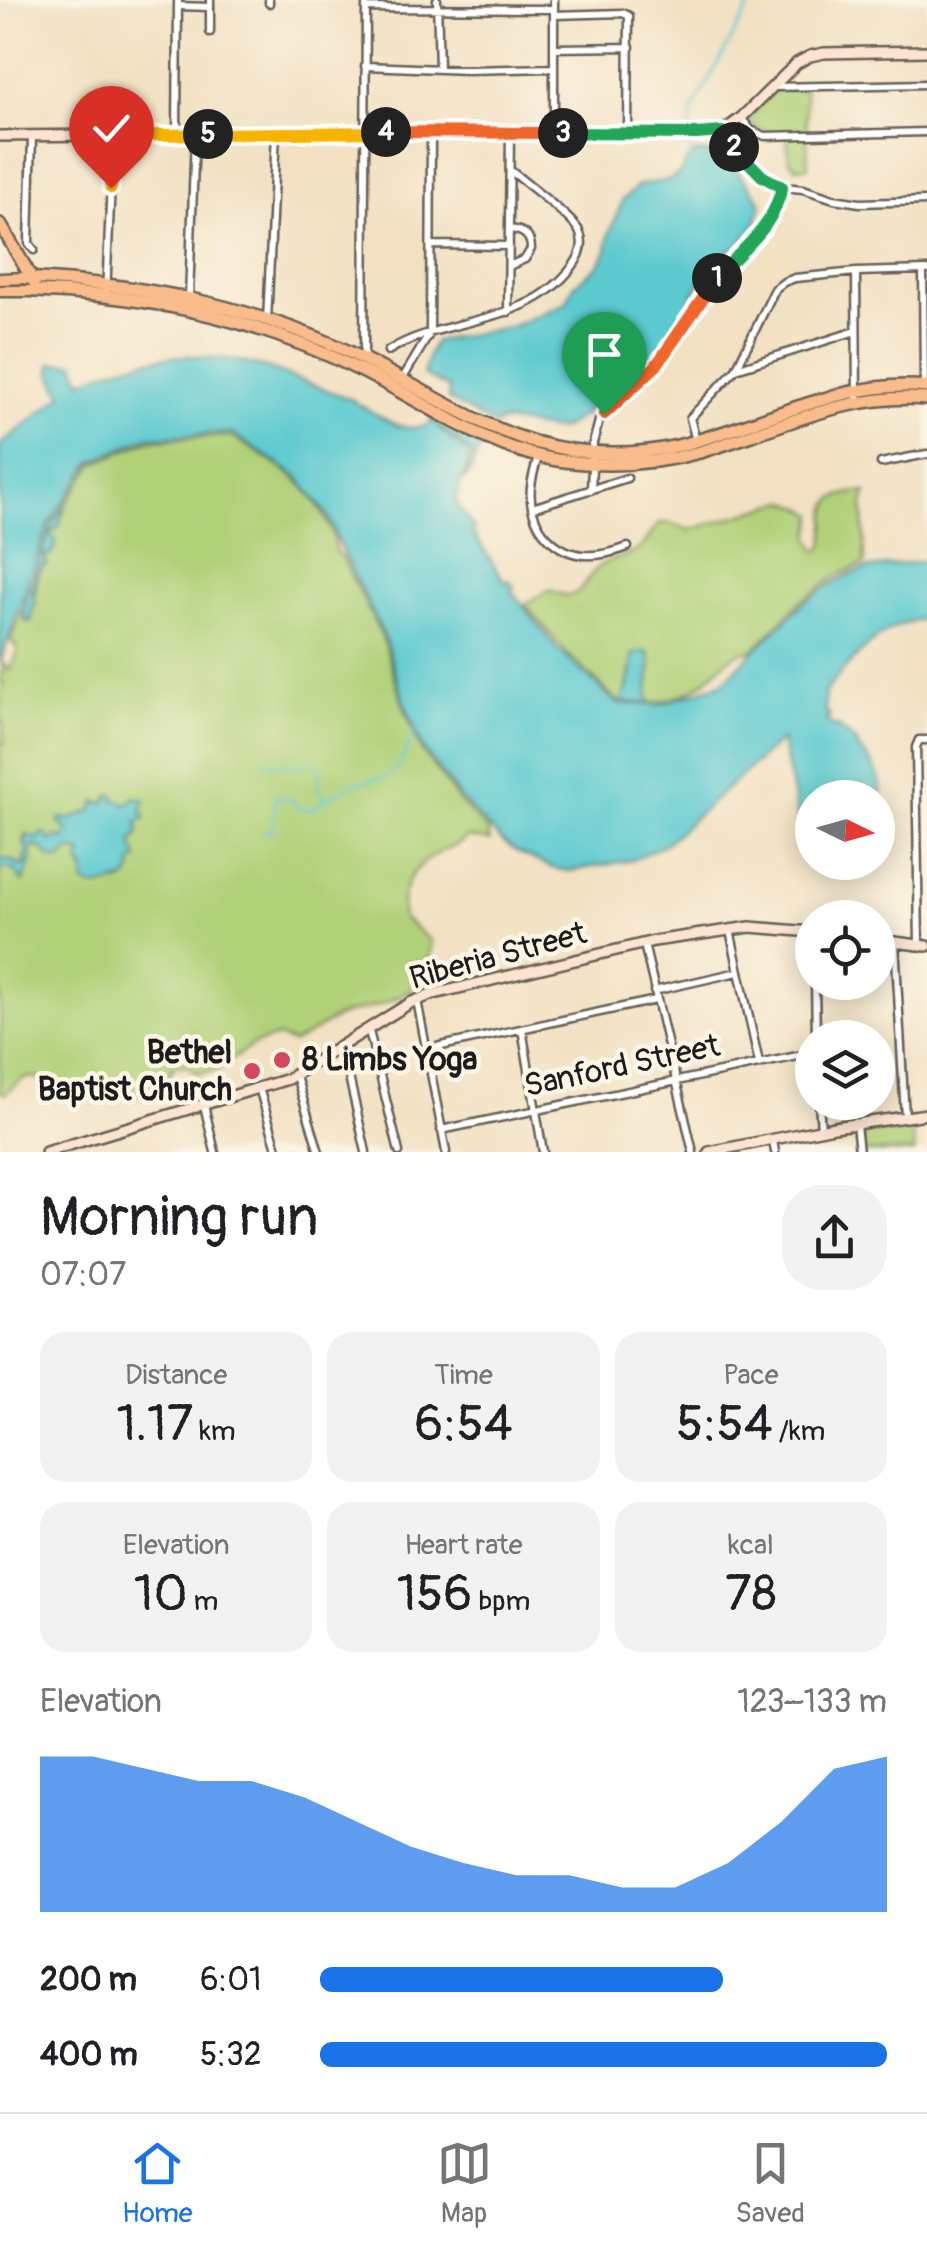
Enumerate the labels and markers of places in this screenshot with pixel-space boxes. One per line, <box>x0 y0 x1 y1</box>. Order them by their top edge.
pin <box>69 86 154 189</box>
pin: 4 <box>361 107 411 157</box>
pin: 3 <box>538 108 588 158</box>
pin: 5 <box>183 109 233 159</box>
pin: 2 <box>709 122 759 172</box>
pin: 1 <box>692 253 742 303</box>
pin <box>562 312 647 415</box>
place label: Bethel Baptist Church <box>38 1033 232 1110</box>
place label: 8 Limbs Yoga <box>302 1040 477 1080</box>
marker: 8 Limbs Yoga <box>271 1049 293 1071</box>
marker: Bethel Baptist Church <box>241 1060 263 1082</box>

